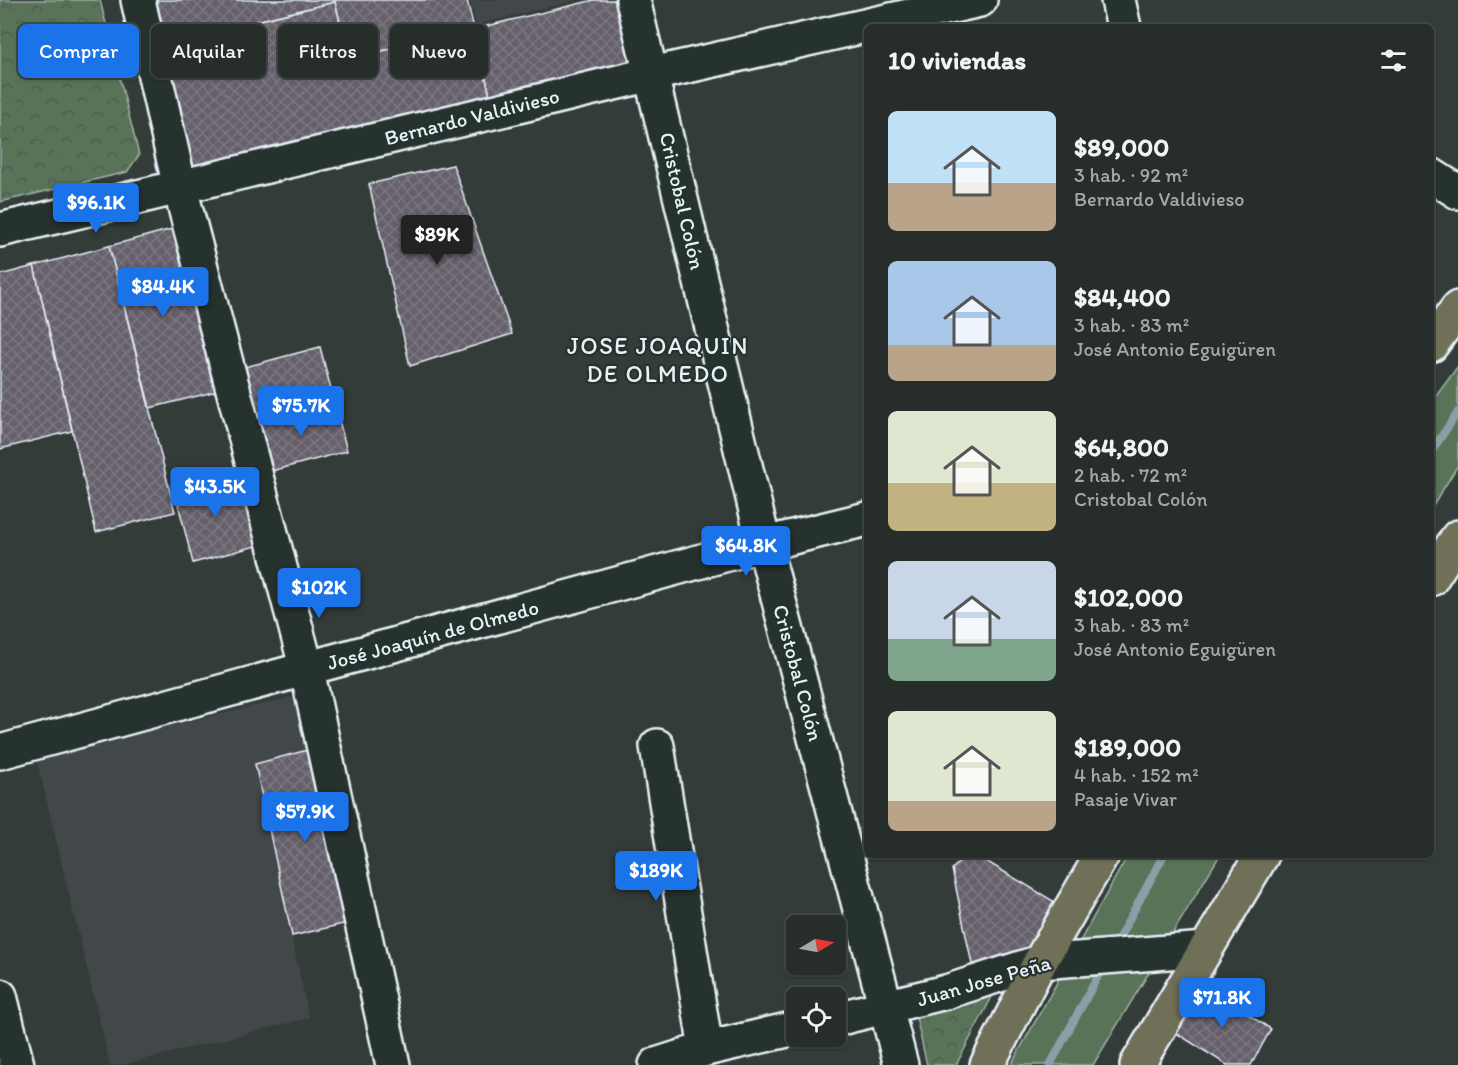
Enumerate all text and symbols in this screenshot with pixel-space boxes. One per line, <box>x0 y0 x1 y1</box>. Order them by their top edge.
chip: Comprar <box>18 24 139 78</box>
chip: Alquilar <box>151 24 266 78</box>
chip: Filtros <box>278 24 378 78</box>
chip: Nuevo <box>390 24 488 78</box>
text: 10 viviendas <box>888 44 1026 76</box>
icon: filters <box>1377 44 1410 77</box>
street label: Bernardo Valdivieso <box>382 83 562 150</box>
street label: Cristobal Colón <box>655 130 710 272</box>
text: $89,000 <box>1074 131 1169 163</box>
icon: home <box>936 135 1008 207</box>
text: 3 hab. · 92 m² <box>1074 163 1188 187</box>
pin: $96.1K <box>47 183 145 234</box>
text: Bernardo Valdivieso <box>1074 187 1245 211</box>
text: $96.1K <box>67 190 125 214</box>
pin: $89K <box>401 215 473 266</box>
text: $89K <box>415 222 459 246</box>
pin: $84.4K <box>114 267 212 318</box>
text: $84.4K <box>132 274 194 298</box>
text: $84,400 <box>1074 281 1171 313</box>
icon: home <box>936 285 1008 357</box>
text: 3 hab. · 83 m² <box>1074 313 1189 337</box>
district label: JOSE JOAQUIN DE OLMEDO <box>567 331 749 388</box>
text: José Antonio Eguigüren <box>1074 337 1276 361</box>
pin: $75.7K <box>252 386 350 437</box>
text: $75.7K <box>272 393 330 417</box>
text: $64,800 <box>1074 431 1169 463</box>
icon: home <box>936 435 1008 507</box>
text: 2 hab. · 72 m² <box>1074 463 1187 487</box>
pin: $43.5K <box>166 467 264 518</box>
text: $43.5K <box>184 474 246 498</box>
text: Cristobal Colón <box>1074 487 1208 511</box>
pin: $64.8K <box>697 526 795 577</box>
text: $64.8K <box>715 533 777 557</box>
pin: $102K <box>277 568 361 619</box>
text: $102K <box>291 575 347 599</box>
text: $102,000 <box>1074 581 1183 613</box>
icon: home <box>936 585 1008 657</box>
street label: José Joaquín de Olmedo <box>324 594 541 675</box>
street label: Cristobal Colón <box>768 602 829 744</box>
text: 3 hab. · 83 m² <box>1074 613 1189 637</box>
text: José Antonio Eguigüren <box>1074 637 1276 661</box>
text: $189,000 <box>1074 731 1181 763</box>
icon: home <box>936 735 1008 807</box>
text: 4 hab. · 152 m² <box>1074 763 1199 787</box>
text: Pasaje Vivar <box>1074 787 1177 811</box>
pin: $57.9K <box>256 792 354 843</box>
text: $57.9K <box>276 799 334 823</box>
pin: $189K <box>614 851 698 902</box>
text: $189K <box>629 858 683 882</box>
north arrow <box>786 915 846 975</box>
map controls <box>786 915 846 1047</box>
street label: Juan Jose Peña <box>914 949 1054 1012</box>
pin: $71.8K <box>1173 978 1271 1029</box>
text: $71.8K <box>1193 985 1251 1009</box>
button: locate <box>786 987 846 1047</box>

